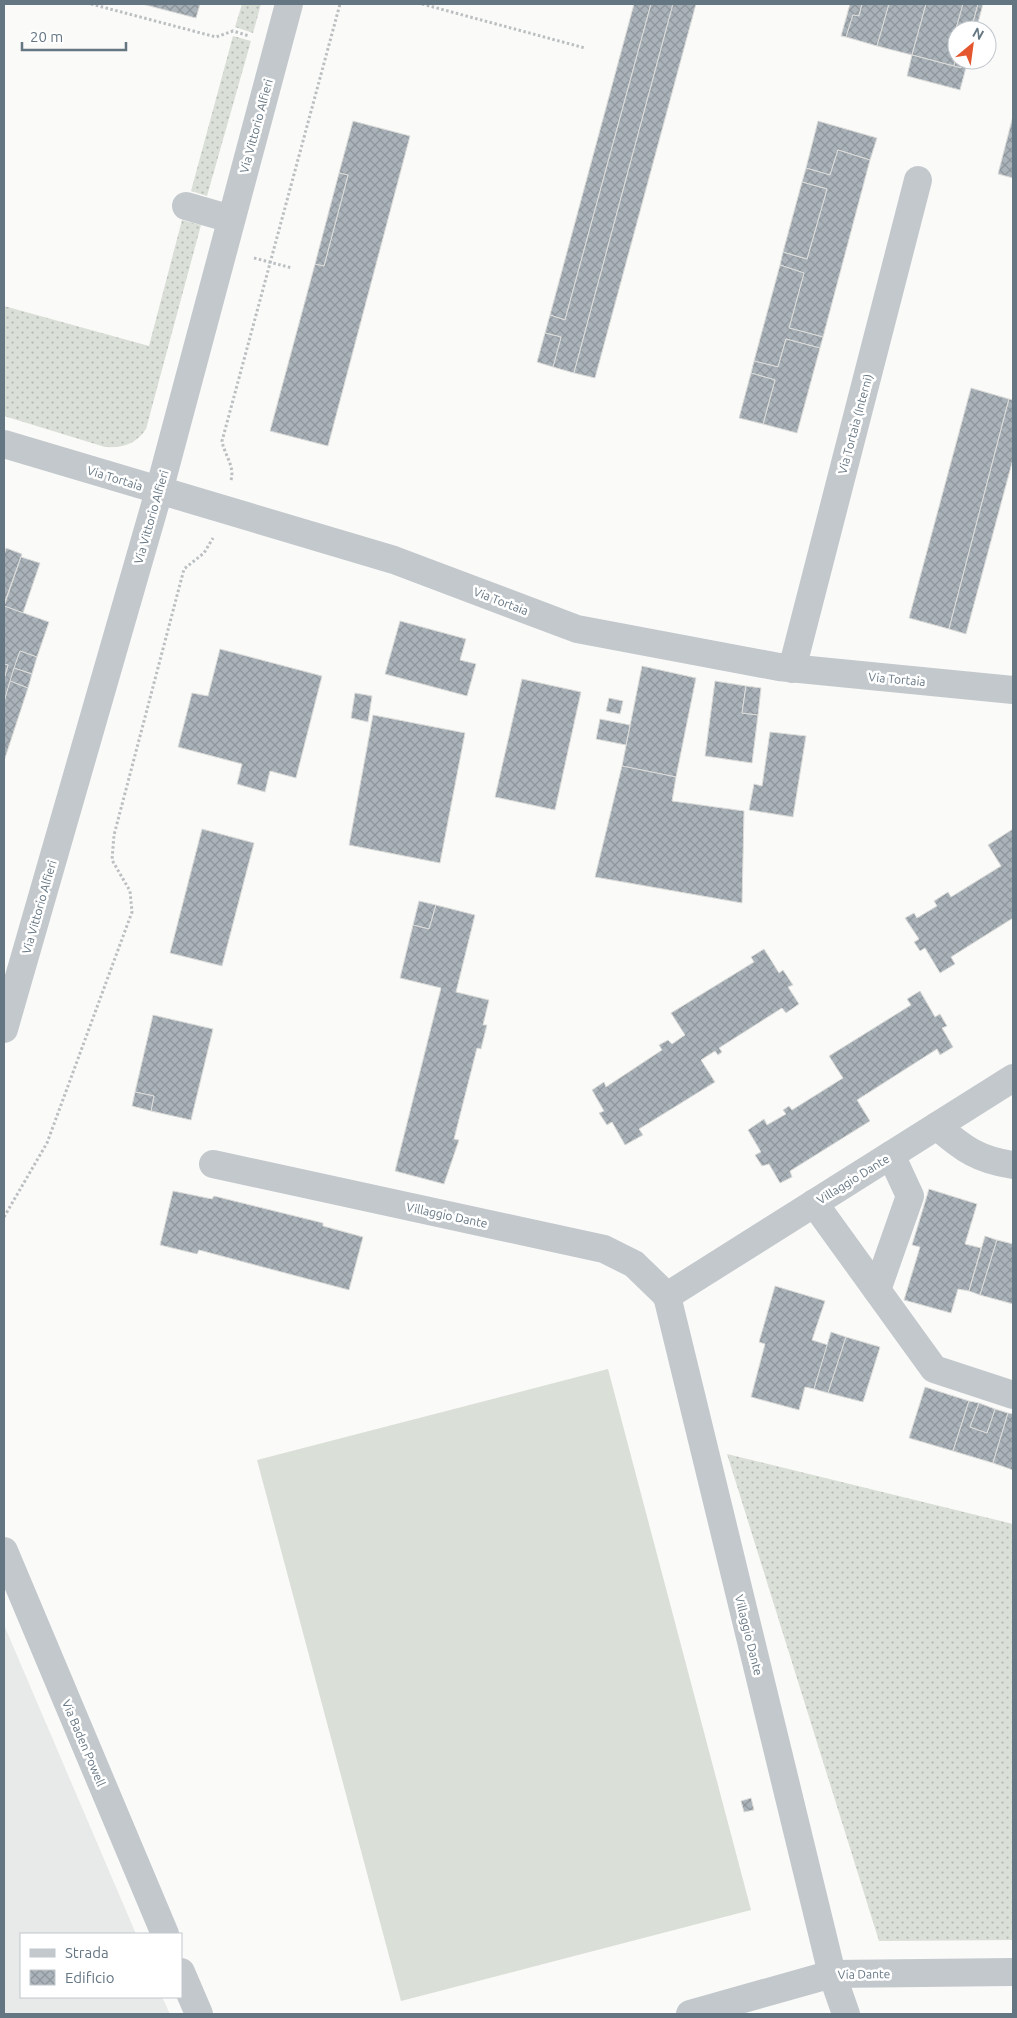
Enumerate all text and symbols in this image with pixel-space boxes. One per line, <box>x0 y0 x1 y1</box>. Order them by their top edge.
scale bar <box>22 20 126 52</box>
north arrow <box>947 20 997 70</box>
text: N <box>970 24 987 43</box>
text: 20 m <box>30 28 63 45</box>
street label: Via Vittorio Alfieri <box>237 77 275 174</box>
street label: Via Tortaia (Interni) <box>835 372 876 476</box>
street label: Via Tortaia <box>86 463 144 493</box>
street label: Via Vittorio Alfieri <box>131 469 171 565</box>
street label: Via Tortaia <box>472 585 530 617</box>
street label: Via Tortaia <box>868 670 926 688</box>
street label: Via Vittorio Alfieri <box>19 859 59 955</box>
street label: Villaggio Dante <box>814 1152 892 1206</box>
street label: Villaggio Dante <box>405 1200 489 1230</box>
street label: Villaggio Dante <box>733 1593 765 1677</box>
street label: Via Baden Powell <box>60 1698 108 1788</box>
legend <box>20 1933 182 1998</box>
text: Strada <box>65 1944 109 1961</box>
street label: Via Dante <box>838 1967 890 1981</box>
text: Edificio <box>65 1969 114 1986</box>

